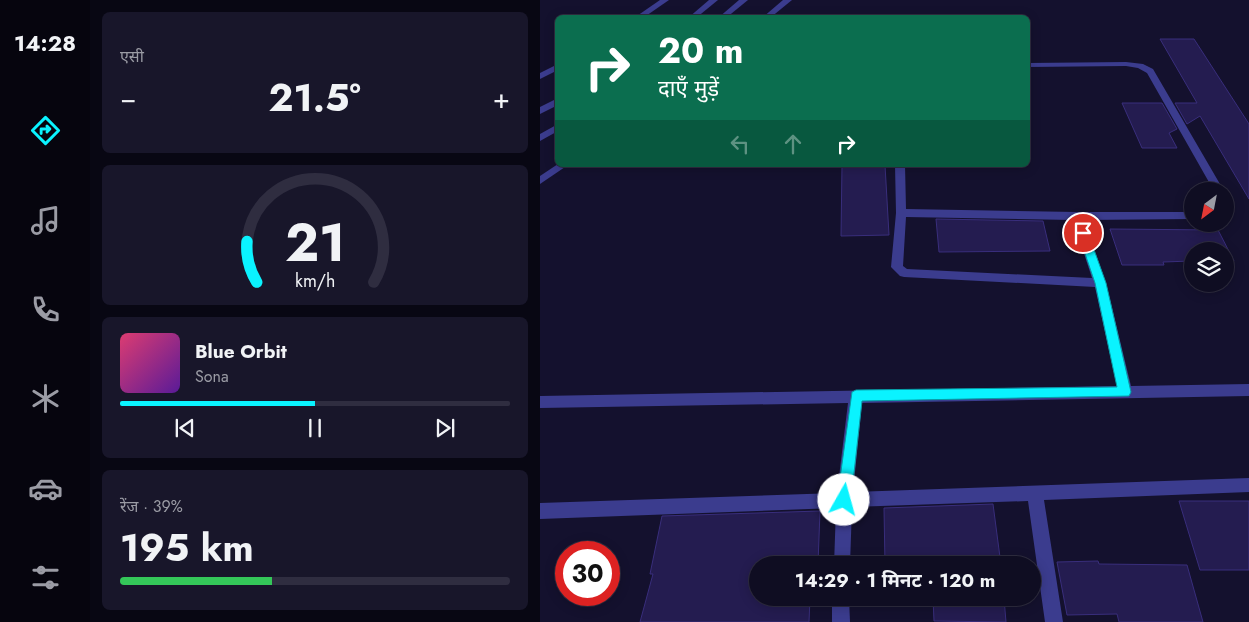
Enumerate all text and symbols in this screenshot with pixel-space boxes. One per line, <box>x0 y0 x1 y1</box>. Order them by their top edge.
text: 20 m <box>658 26 743 76</box>
text: 14:28 <box>14 27 76 59</box>
icon: right <box>575 35 640 100</box>
text: एसी <box>120 45 144 68</box>
text: 21.5° <box>268 70 361 125</box>
text: दाएँ मुड़ें <box>658 72 719 104</box>
text: − <box>120 78 137 119</box>
text: + <box>493 78 510 119</box>
icon: directions <box>28 113 63 148</box>
icon: left <box>726 130 754 158</box>
icon: ahead <box>779 130 807 158</box>
icon: right <box>832 130 860 158</box>
north arrow <box>1184 182 1234 232</box>
map controls <box>1184 182 1234 292</box>
icon: music <box>28 203 63 238</box>
text: 21 <box>285 205 345 281</box>
pin <box>1062 212 1104 254</box>
icon: arrive <box>1069 219 1097 247</box>
button: layers <box>1184 242 1234 292</box>
text: km/h <box>295 268 335 294</box>
icon: phone <box>28 292 63 327</box>
text: Blue Orbit <box>195 338 287 365</box>
text: Sona <box>195 365 229 388</box>
icon: climate <box>28 381 63 416</box>
icon: previous <box>171 414 199 442</box>
icon: pause <box>301 414 329 442</box>
icon: next <box>431 414 459 442</box>
icon: car <box>28 471 63 506</box>
position arrow <box>817 473 869 525</box>
text: रेंज · 39% <box>120 495 183 518</box>
text: 195 km <box>120 520 254 575</box>
speed limit sign: 30 <box>555 541 620 606</box>
icon: filters <box>28 560 63 595</box>
text: 14:29 · 1 मिनट · 120 m <box>795 567 995 594</box>

